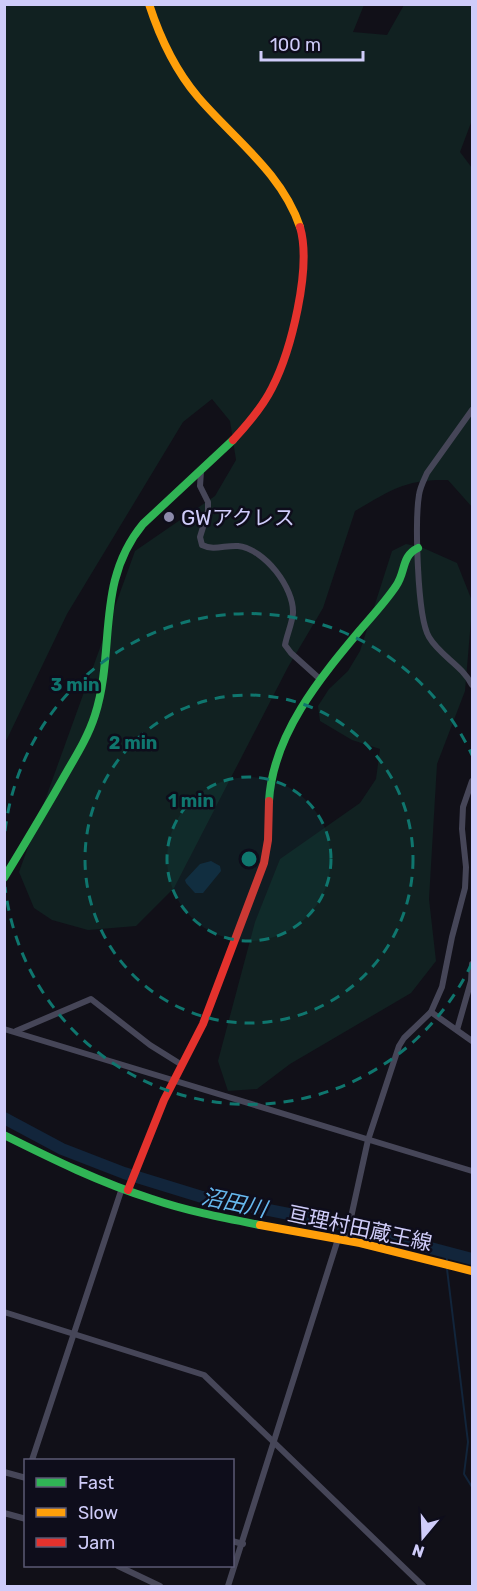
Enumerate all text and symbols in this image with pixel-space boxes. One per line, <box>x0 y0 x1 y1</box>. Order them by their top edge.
scale bar <box>261 24 363 62</box>
text: 100 m <box>270 34 321 56</box>
place label: GWアクレス <box>181 505 295 530</box>
marker: GWアクレス <box>162 510 176 524</box>
text: 3 min <box>51 674 99 696</box>
text: 2 min <box>109 732 157 754</box>
text: 1 min <box>168 790 214 812</box>
centre of rings <box>239 849 259 869</box>
water label: 沼田川 <box>199 1183 271 1223</box>
street label: 亘理村田蔵王線 <box>286 1200 434 1256</box>
legend <box>24 1459 234 1567</box>
text: Fast <box>78 1472 114 1494</box>
text: Slow <box>78 1502 118 1524</box>
north arrow <box>393 1507 453 1567</box>
text: Jam <box>78 1532 115 1554</box>
text: N <box>410 1540 427 1562</box>

